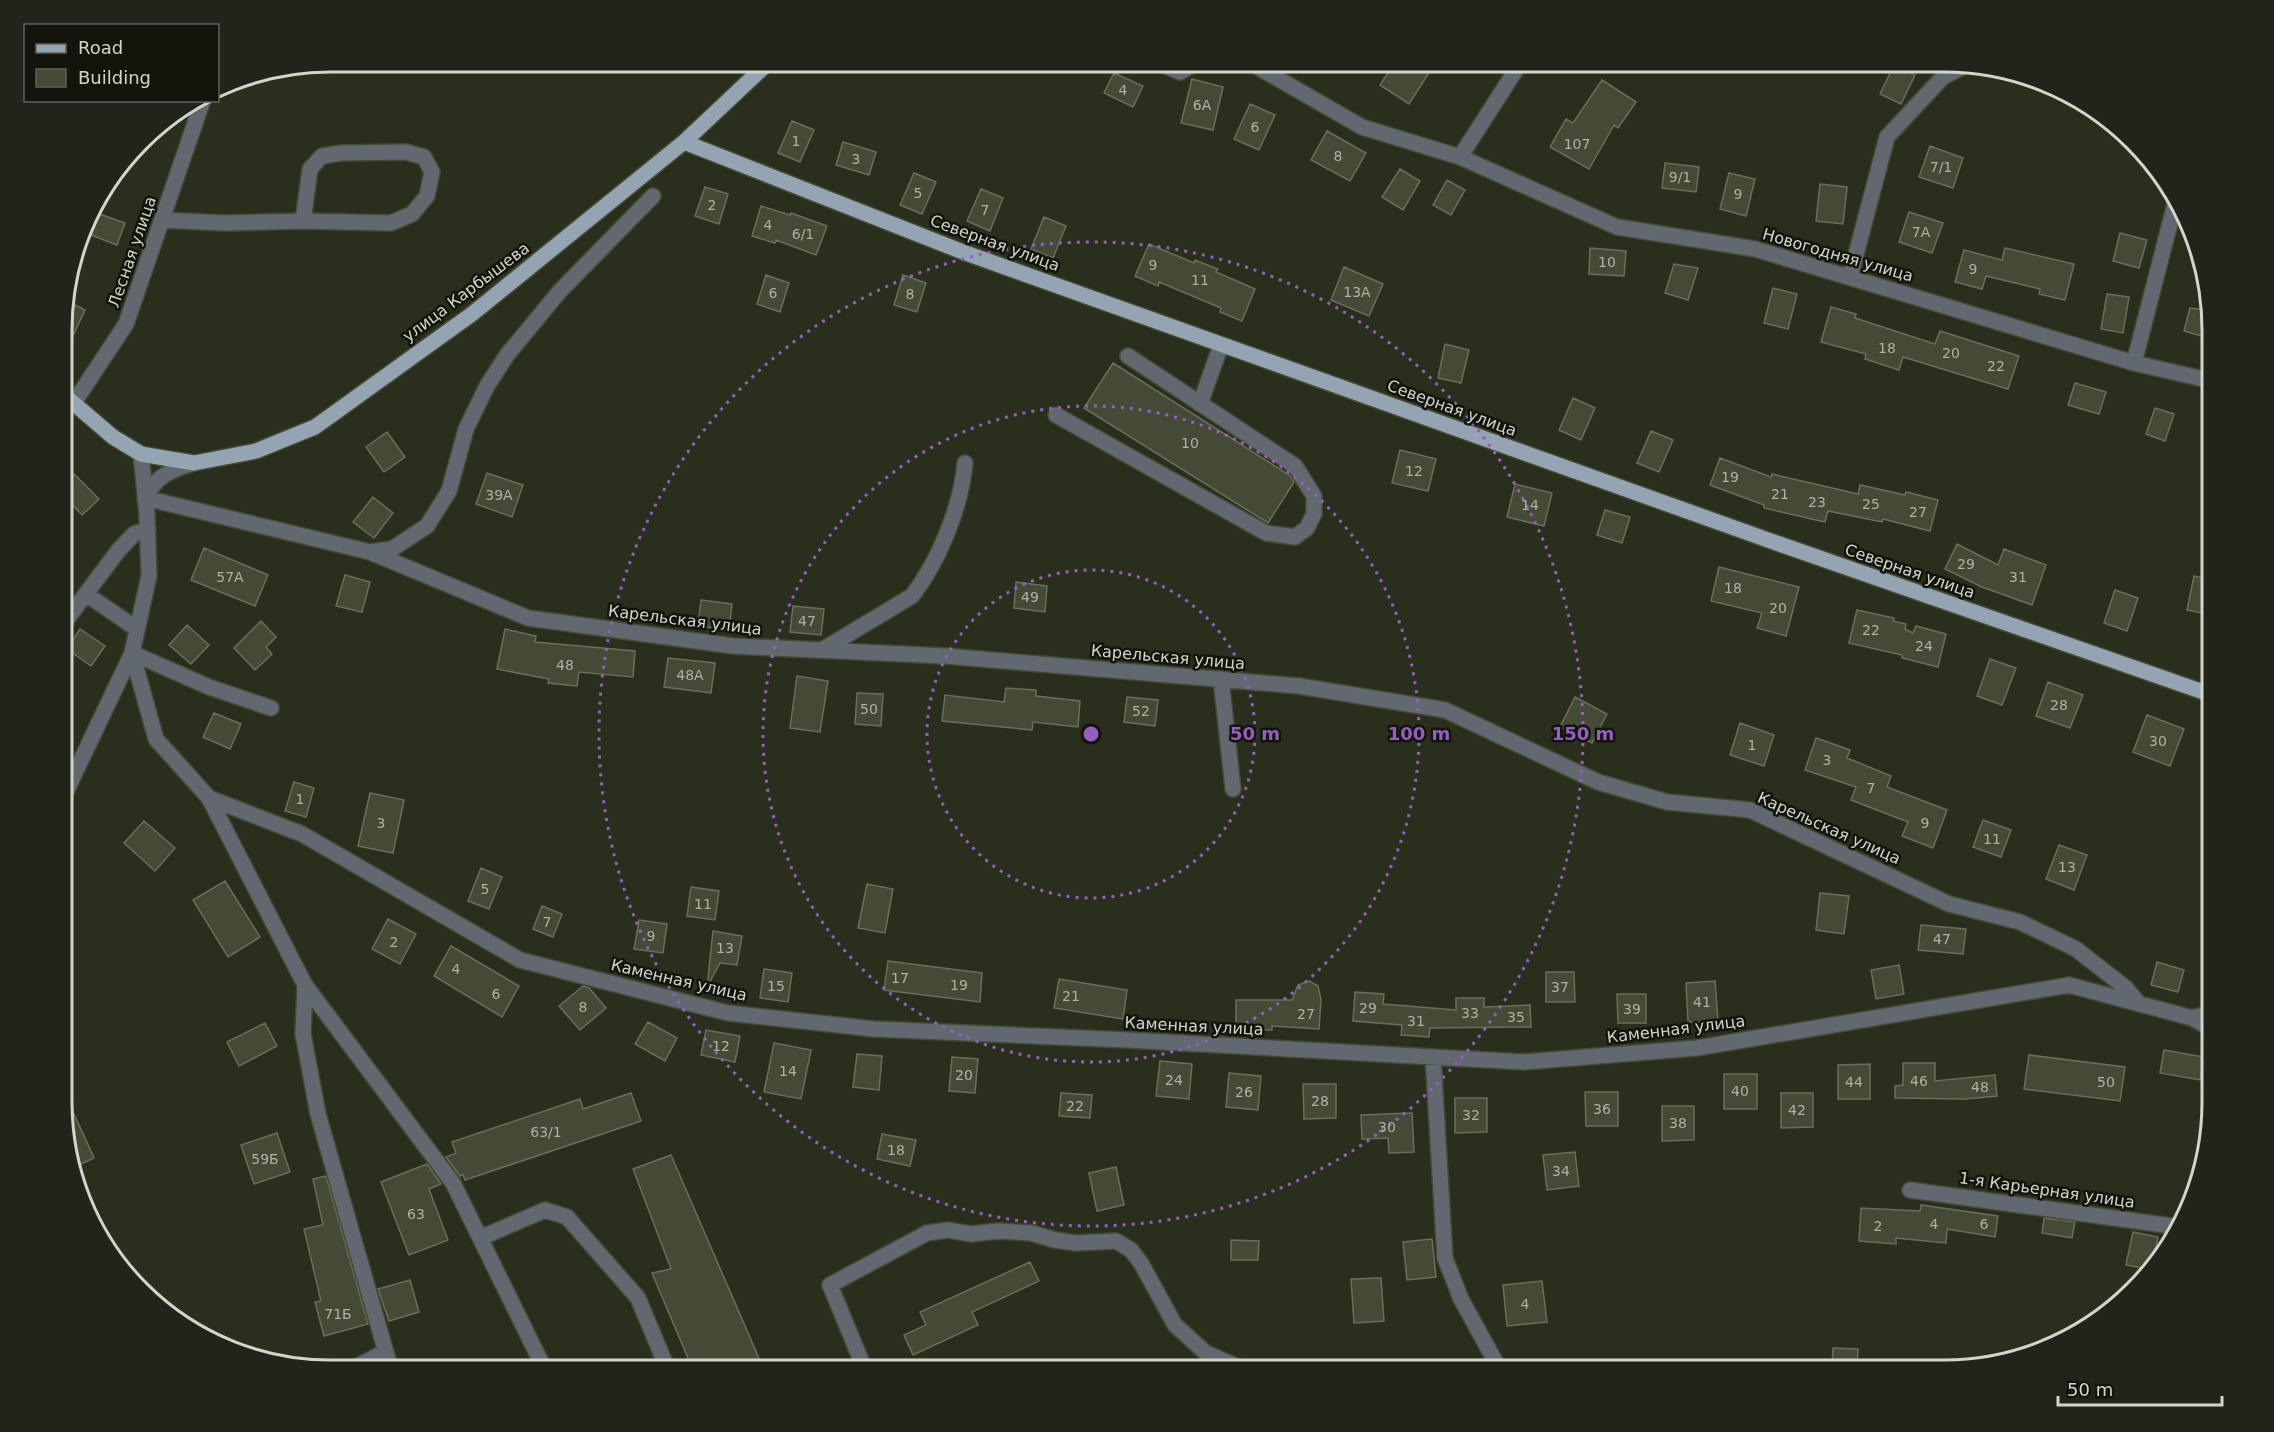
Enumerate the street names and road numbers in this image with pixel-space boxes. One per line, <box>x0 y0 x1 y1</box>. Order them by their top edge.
street label: Лесная улица <box>104 194 160 310</box>
street label: Северная улица <box>928 211 1062 275</box>
street label: Новогодняя улица <box>1760 224 1916 286</box>
street label: улица Карбышева <box>399 238 533 346</box>
street label: Северная улица <box>1385 376 1519 440</box>
street label: Северная улица <box>1843 540 1977 602</box>
street label: Карельская улица <box>607 601 763 639</box>
street label: Карельская улица <box>1090 641 1246 673</box>
street label: Карельская улица <box>1755 788 1903 868</box>
street label: Каменная улица <box>609 955 749 1005</box>
street label: Каменная улица <box>1606 1011 1746 1047</box>
street label: Каменная улица <box>1124 1013 1264 1039</box>
street label: 1-я Карьерная улица <box>1958 1168 2136 1212</box>

